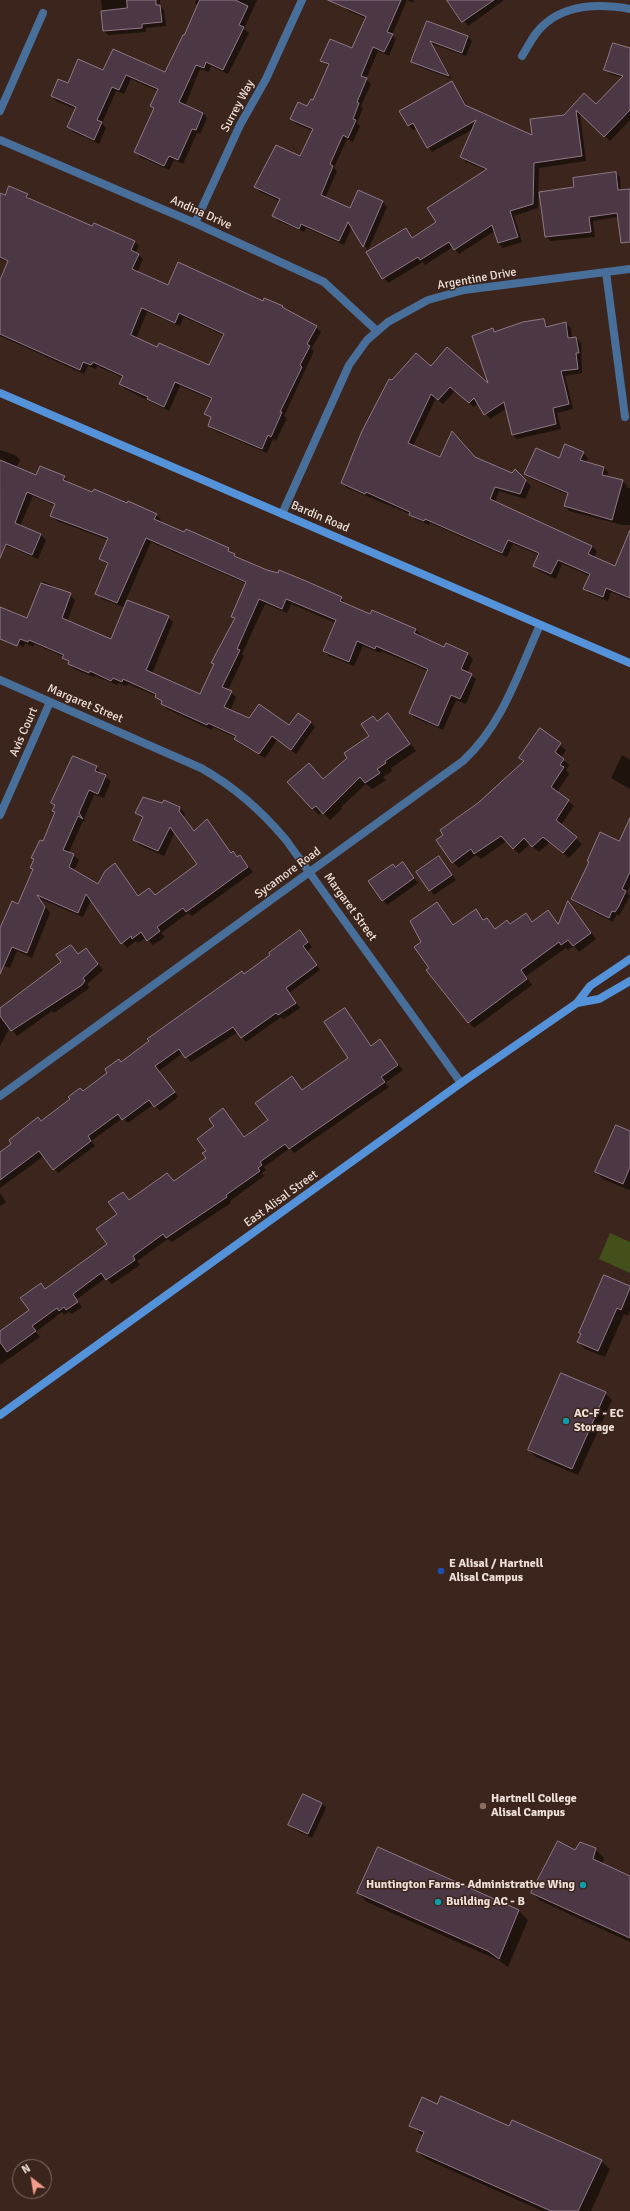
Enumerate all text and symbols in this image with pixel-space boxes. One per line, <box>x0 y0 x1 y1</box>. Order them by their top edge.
street label: Surrey Way <box>218 77 258 135</box>
street label: Andina Drive <box>168 193 234 233</box>
street label: Argentine Drive <box>436 265 518 293</box>
street label: Bardin Road <box>289 498 351 536</box>
street label: Margaret Street <box>45 682 125 726</box>
street label: Avis Court <box>7 705 41 759</box>
street label: Sycamore Road <box>252 844 324 902</box>
street label: Margaret Street <box>320 870 380 944</box>
street label: East Alisal Street <box>241 1167 321 1231</box>
place label: AC-F - EC Storage <box>574 1407 624 1435</box>
marker: AC-F - EC Storage <box>561 1416 571 1426</box>
place label: E Alisal / Hartnell Alisal Campus <box>449 1557 543 1585</box>
marker: E Alisal / Hartnell Alisal Campus <box>436 1566 446 1576</box>
place label: Hartnell College Alisal Campus <box>491 1792 577 1820</box>
marker: Hartnell College Alisal Campus <box>478 1801 488 1811</box>
place label: Huntington Farms- Administrative Wing <box>366 1878 575 1892</box>
marker: Huntington Farms- Administrative Wing <box>578 1880 588 1890</box>
place label: Building AC - B <box>446 1895 525 1909</box>
marker: Building AC - B <box>433 1897 443 1907</box>
north arrow <box>12 2159 52 2199</box>
text: N <box>19 2162 33 2177</box>

